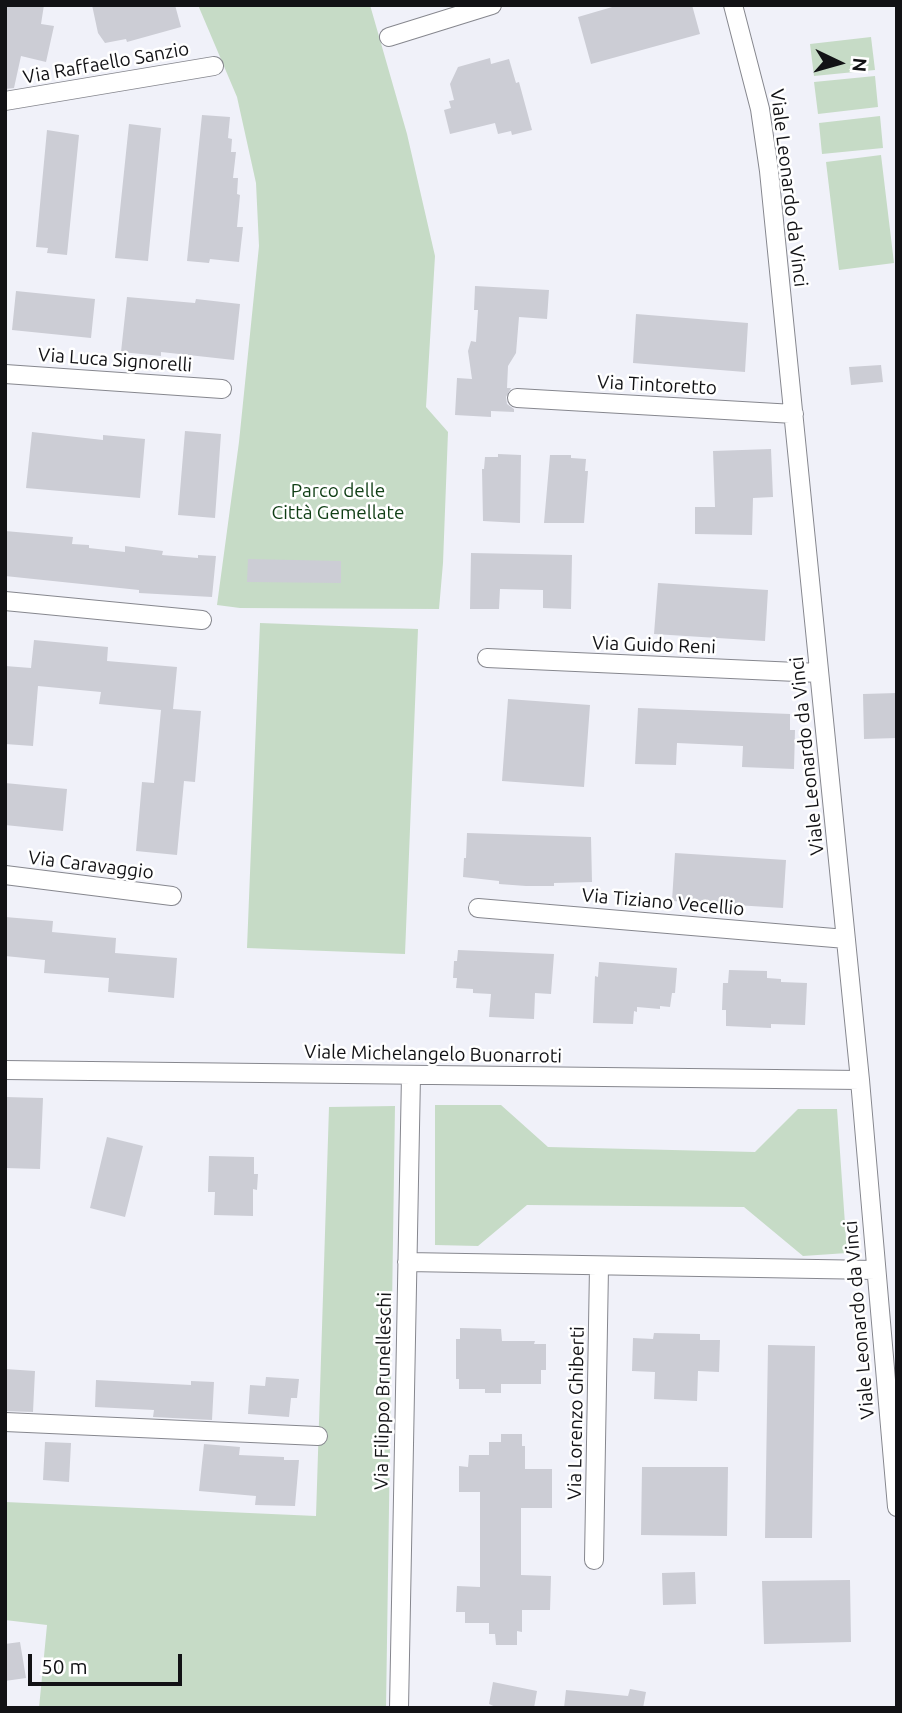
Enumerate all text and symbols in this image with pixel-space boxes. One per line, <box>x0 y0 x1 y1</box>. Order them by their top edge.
north arrow <box>804 28 874 98</box>
street label: Via Raffaello Sanzio <box>21 37 191 89</box>
text: N <box>848 57 871 73</box>
street label: Viale Leonardo da Vinci <box>766 88 812 288</box>
street label: Via Luca Signorelli <box>37 343 193 377</box>
street label: Via Tintoretto <box>596 370 718 400</box>
park label: Parco delle Città Gemellate <box>272 480 404 524</box>
street label: Via Guido Reni <box>592 631 716 659</box>
street label: Viale Leonardo da Vinci <box>785 656 829 856</box>
street label: Via Caravaggio <box>27 846 155 884</box>
street label: Via Tiziano Vecellio <box>581 884 745 920</box>
street label: Viale Michelangelo Buonarroti <box>304 1040 562 1068</box>
street label: Viale Leonardo da Vinci <box>839 1220 879 1420</box>
street label: Via Filippo Brunelleschi <box>370 1292 396 1490</box>
street label: Via Lorenzo Ghiberti <box>563 1326 589 1500</box>
scale bar <box>32 1640 186 1684</box>
text: 50 m <box>41 1654 88 1678</box>

